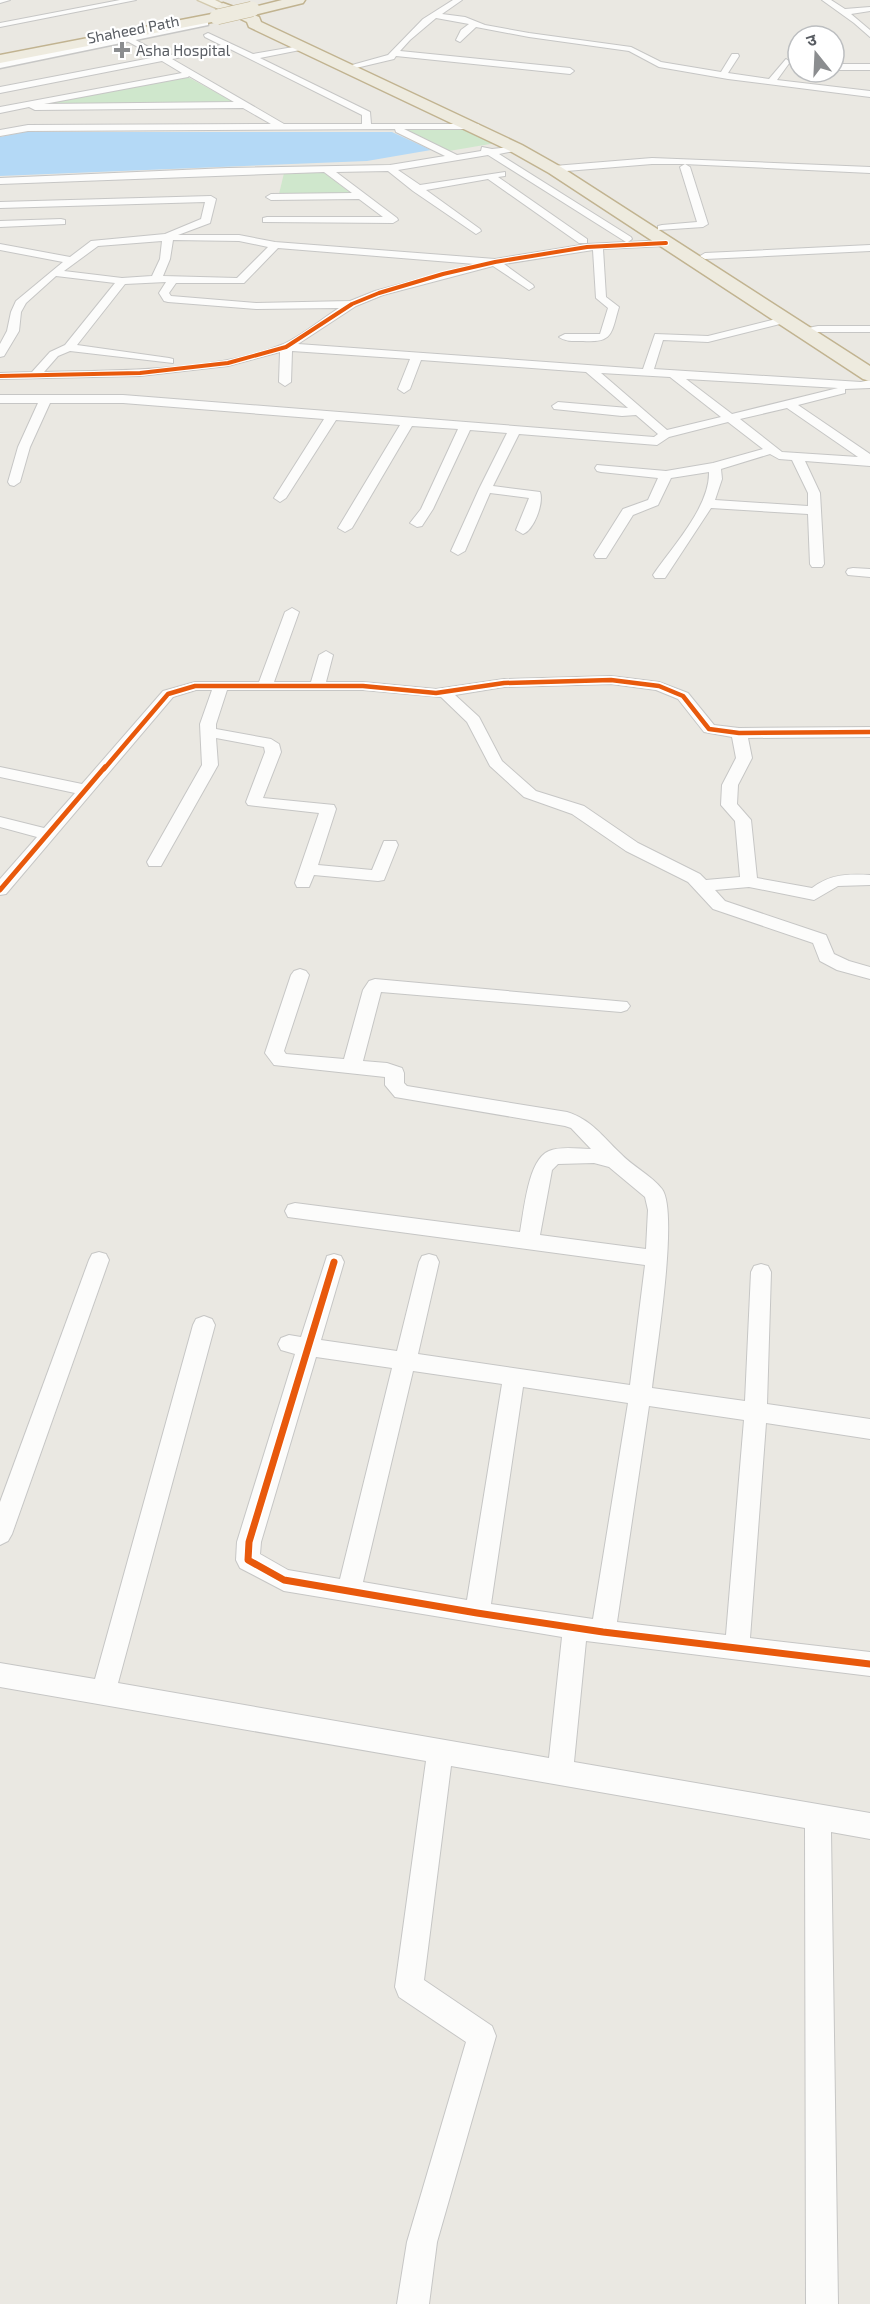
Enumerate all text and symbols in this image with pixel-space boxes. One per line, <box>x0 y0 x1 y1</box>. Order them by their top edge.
street label: Shaheed Path <box>85 11 181 47</box>
north arrow <box>786 24 846 84</box>
text: उ <box>804 29 819 50</box>
marker: Asha Hospital <box>113 41 131 59</box>
place label: Asha Hospital <box>136 41 231 59</box>

